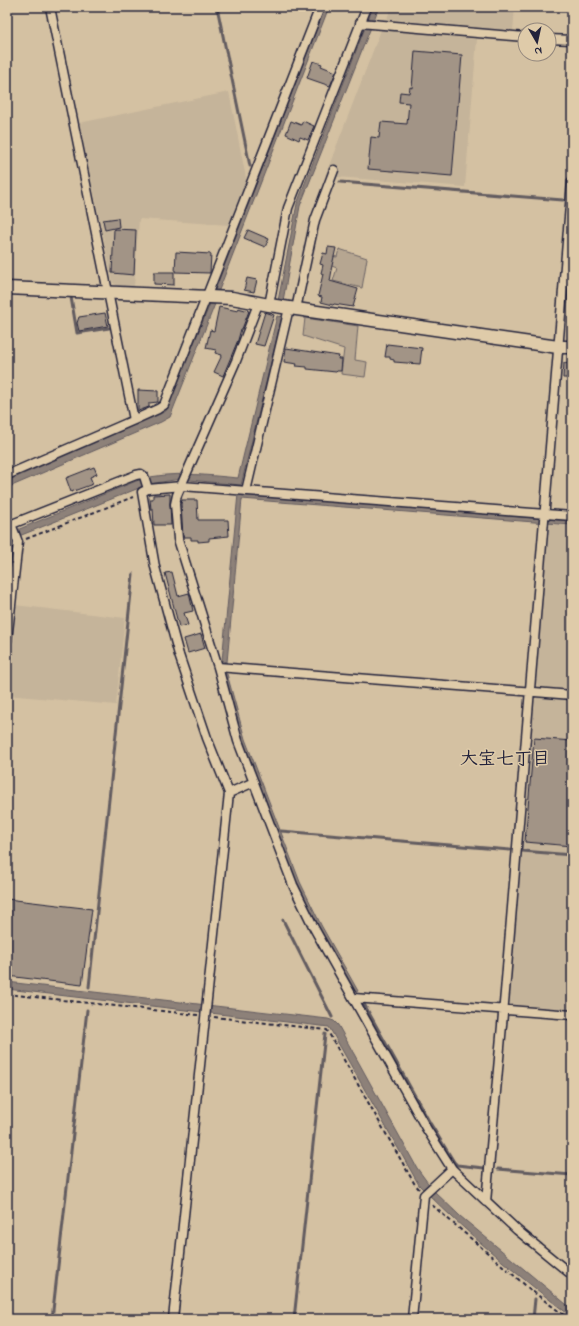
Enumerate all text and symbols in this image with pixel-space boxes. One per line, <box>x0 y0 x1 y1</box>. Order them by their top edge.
north arrow <box>517 22 557 62</box>
text: N <box>533 42 543 59</box>
district label: 大宝七丁目 <box>460 747 550 773</box>

